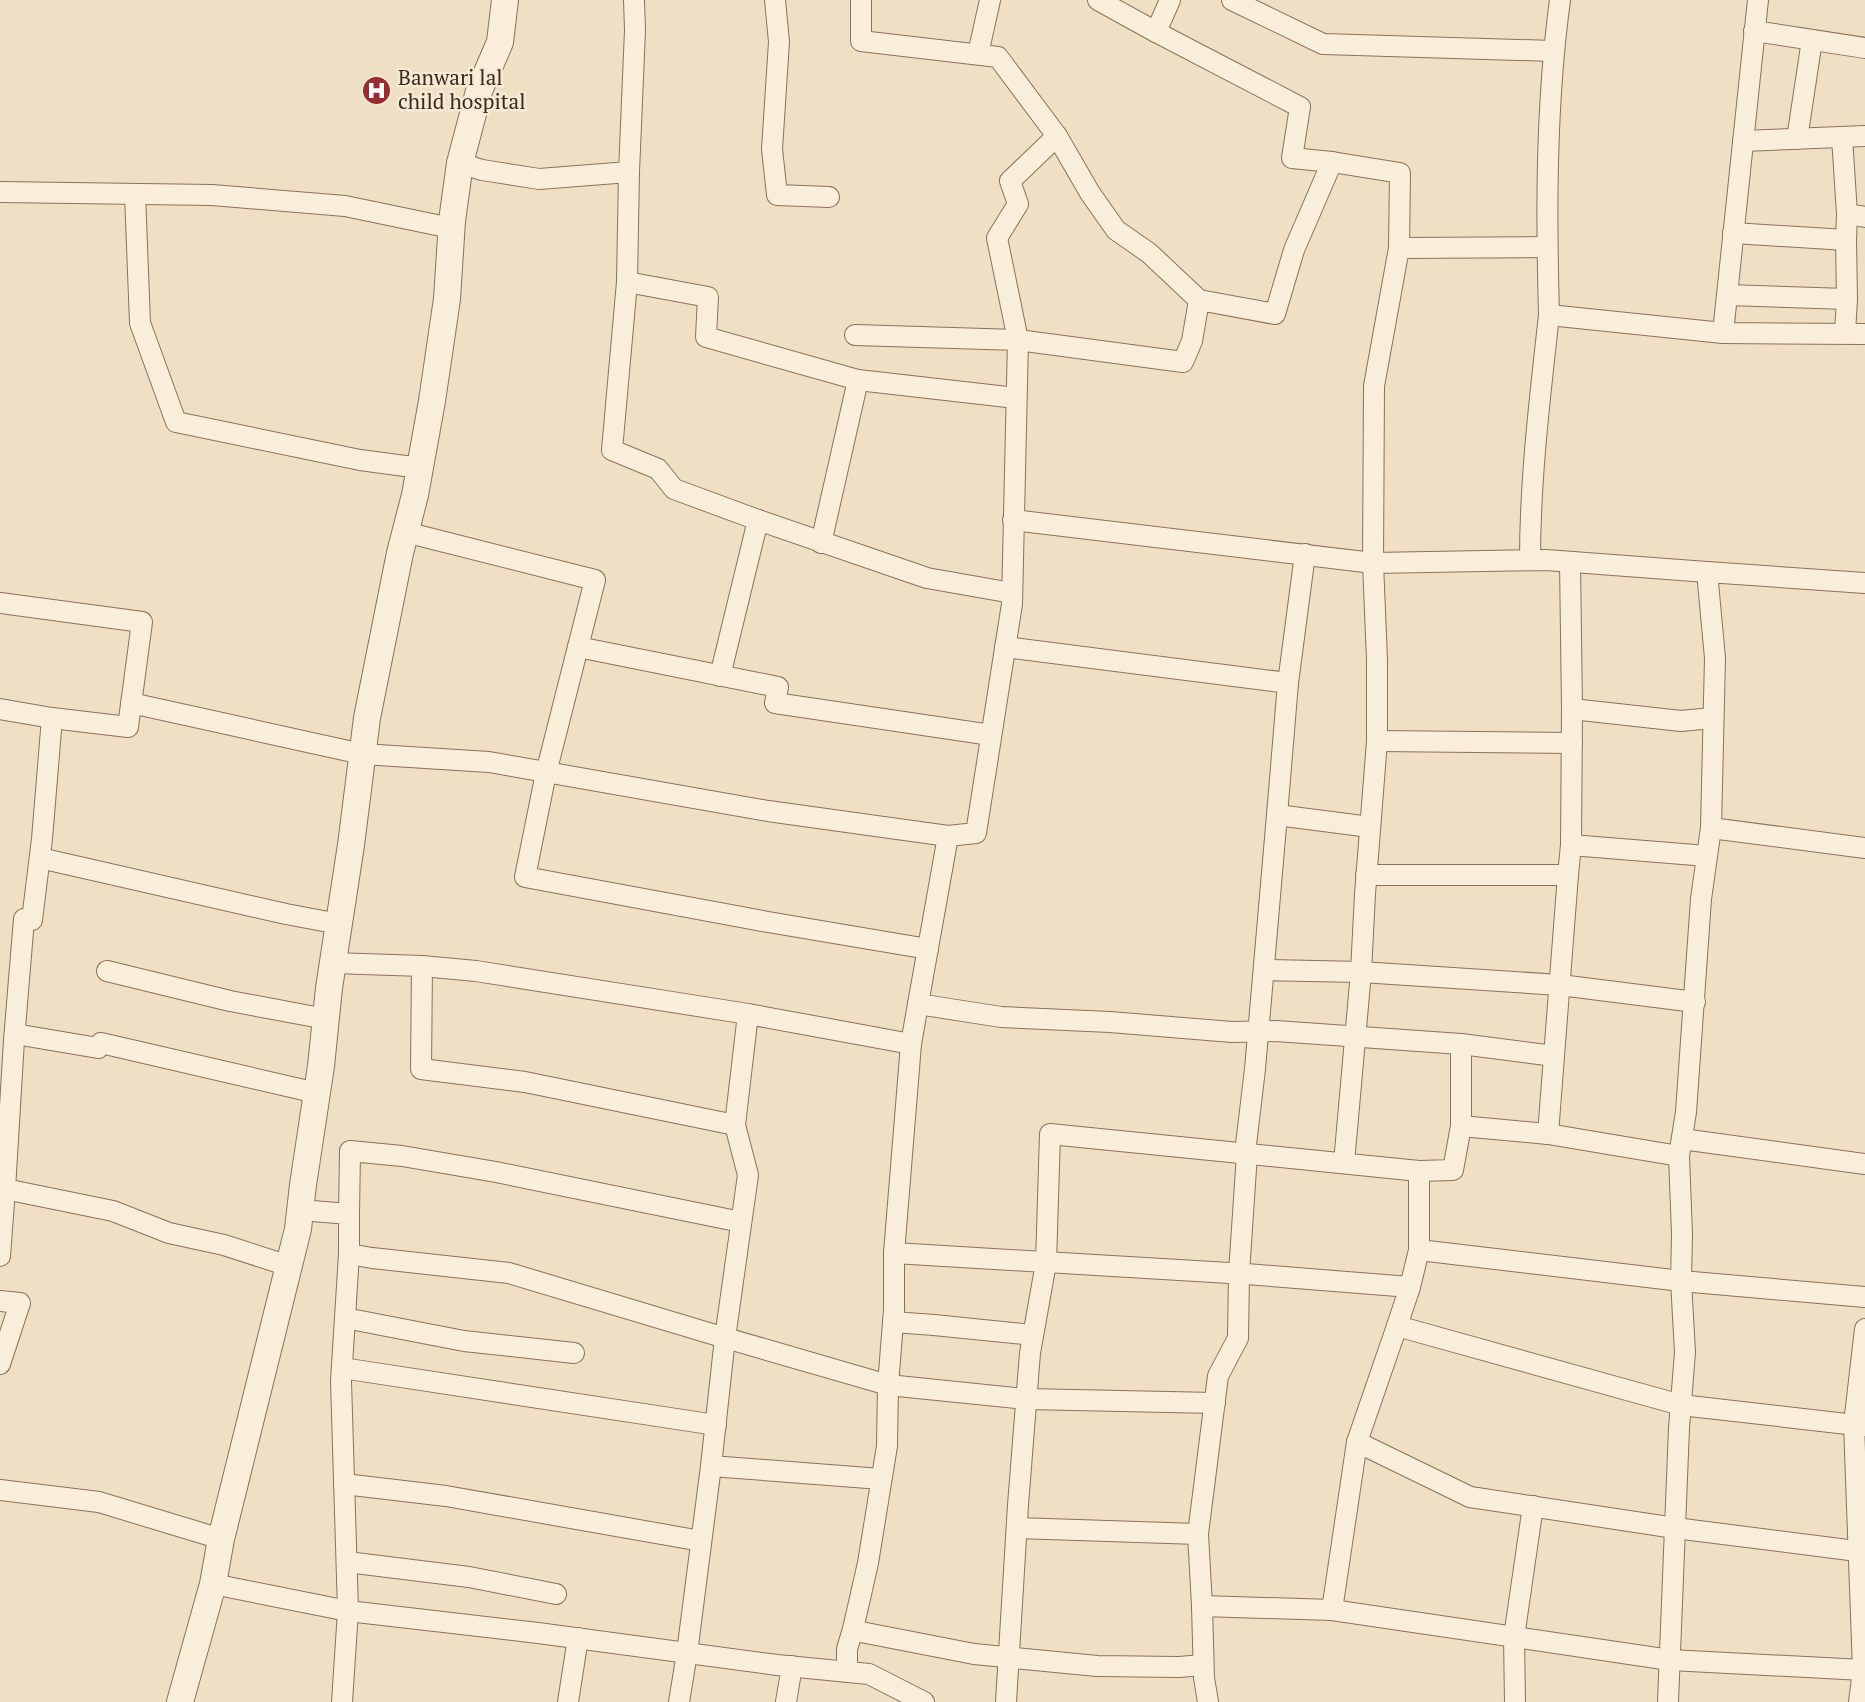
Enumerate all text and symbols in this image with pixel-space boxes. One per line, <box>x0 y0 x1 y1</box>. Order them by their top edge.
place label: Banwari lal child hospital <box>398 63 525 115</box>
hospital icon: Banwari lal child hospital <box>361 74 393 106</box>

